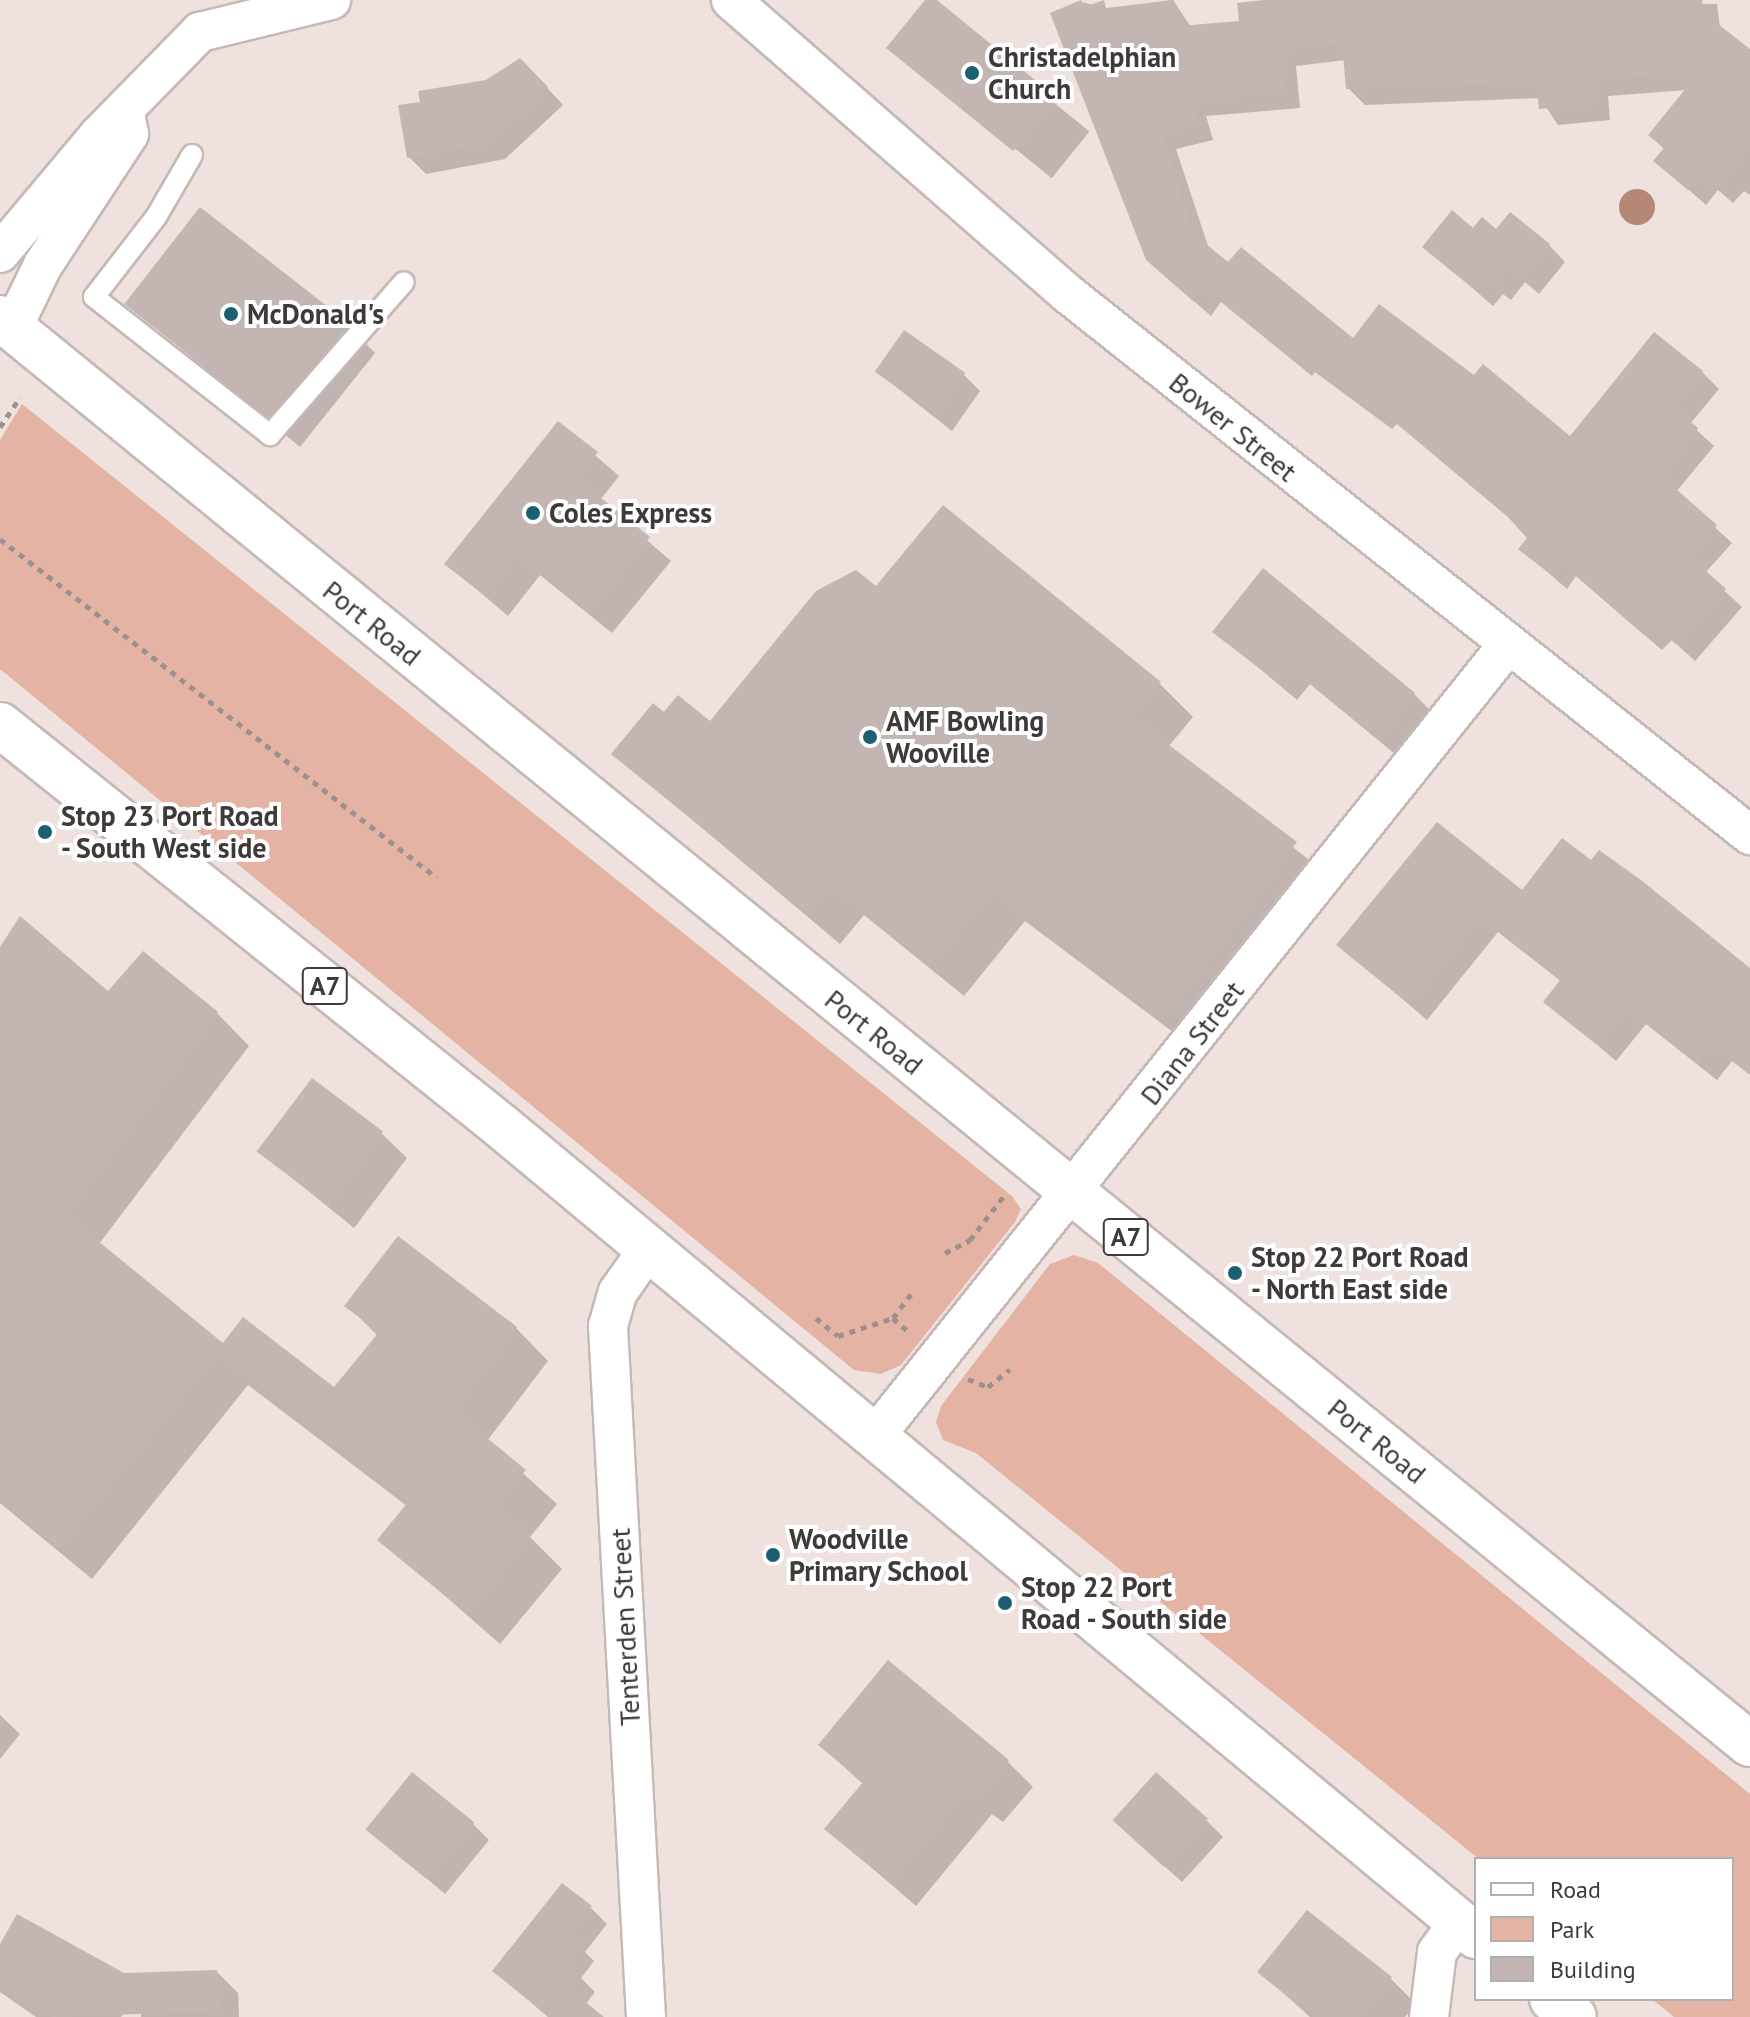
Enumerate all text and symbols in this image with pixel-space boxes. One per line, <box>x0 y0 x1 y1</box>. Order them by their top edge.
place label: Christadelphian Church <box>988 40 1176 106</box>
marker: Christadelphian Church <box>963 64 981 82</box>
place label: McDonald's <box>247 297 384 331</box>
marker: McDonald's <box>222 305 240 323</box>
street label: Bower Street <box>1163 365 1303 489</box>
place label: Coles Express <box>549 496 712 530</box>
marker: Coles Express <box>524 504 542 522</box>
street label: Port Road <box>316 573 428 673</box>
place label: AMF Bowling Wooville <box>886 704 1044 770</box>
marker: AMF Bowling Wooville <box>861 728 879 746</box>
place label: Stop 23 Port Road - South West side <box>61 799 279 865</box>
marker: Stop 23 Port Road - South West side <box>36 823 54 841</box>
road number: A7 <box>301 964 349 1008</box>
street label: Diana Street <box>1133 974 1251 1112</box>
street label: Port Road <box>818 982 930 1082</box>
road number: A7 <box>1102 1215 1150 1259</box>
place label: Stop 22 Port Road - North East side <box>1251 1240 1469 1306</box>
marker: Stop 22 Port Road - North East side <box>1226 1264 1244 1282</box>
street label: Port Road <box>1321 1391 1433 1491</box>
place label: Woodville Primary School <box>789 1522 969 1588</box>
street label: Tenterden Street <box>603 1527 647 1727</box>
marker: Woodville Primary School <box>764 1546 782 1564</box>
place label: Stop 22 Port Road - South side <box>1021 1570 1230 1636</box>
marker: Stop 22 Port Road - South side <box>996 1594 1014 1612</box>
legend <box>1474 1857 1734 2001</box>
text: Road <box>1550 1874 1601 1905</box>
text: Park <box>1550 1914 1594 1945</box>
text: Building <box>1550 1954 1636 1985</box>

